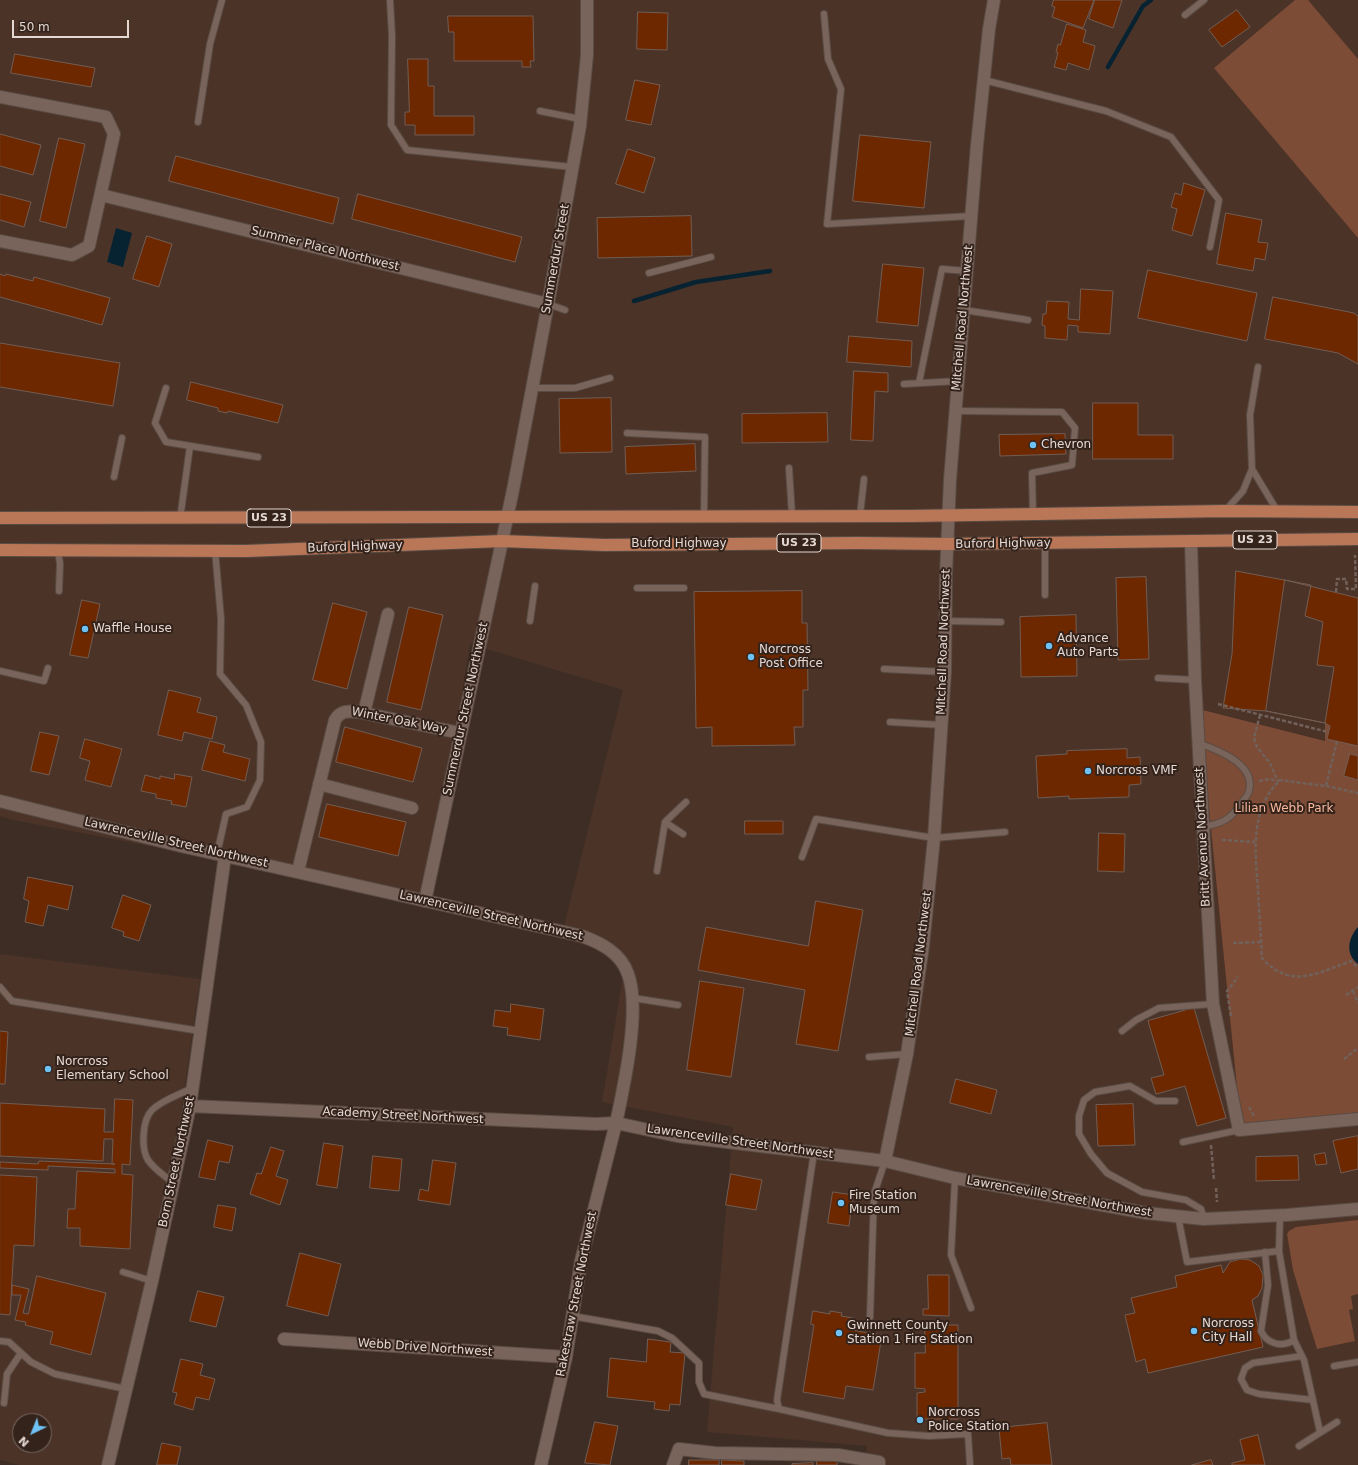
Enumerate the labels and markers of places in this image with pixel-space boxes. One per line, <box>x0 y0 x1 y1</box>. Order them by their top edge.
place label: Chevron <box>1041 438 1091 452</box>
marker: Chevron <box>1028 440 1038 450</box>
place label: Waffle House <box>93 622 172 636</box>
marker: Waffle House <box>80 624 90 634</box>
place label: Advance Auto Parts <box>1057 632 1119 660</box>
marker: Advance Auto Parts <box>1044 641 1054 651</box>
place label: Norcross Post Office <box>759 643 823 671</box>
marker: Norcross Post Office <box>746 652 756 662</box>
place label: Norcross VMF <box>1096 764 1177 778</box>
marker: Norcross VMF <box>1083 766 1093 776</box>
place label: Norcross Elementary School <box>56 1055 169 1083</box>
marker: Norcross Elementary School <box>43 1064 53 1074</box>
place label: Fire Station Museum <box>849 1189 917 1217</box>
marker: Fire Station Museum <box>836 1198 846 1208</box>
place label: Norcross City Hall <box>1202 1317 1254 1345</box>
place label: Gwinnett County Station 1 Fire Station <box>847 1319 973 1347</box>
marker: Norcross City Hall <box>1189 1326 1199 1336</box>
marker: Gwinnett County Station 1 Fire Station <box>834 1328 844 1338</box>
place label: Norcross Police Station <box>928 1406 1009 1434</box>
marker: Norcross Police Station <box>915 1415 925 1425</box>

